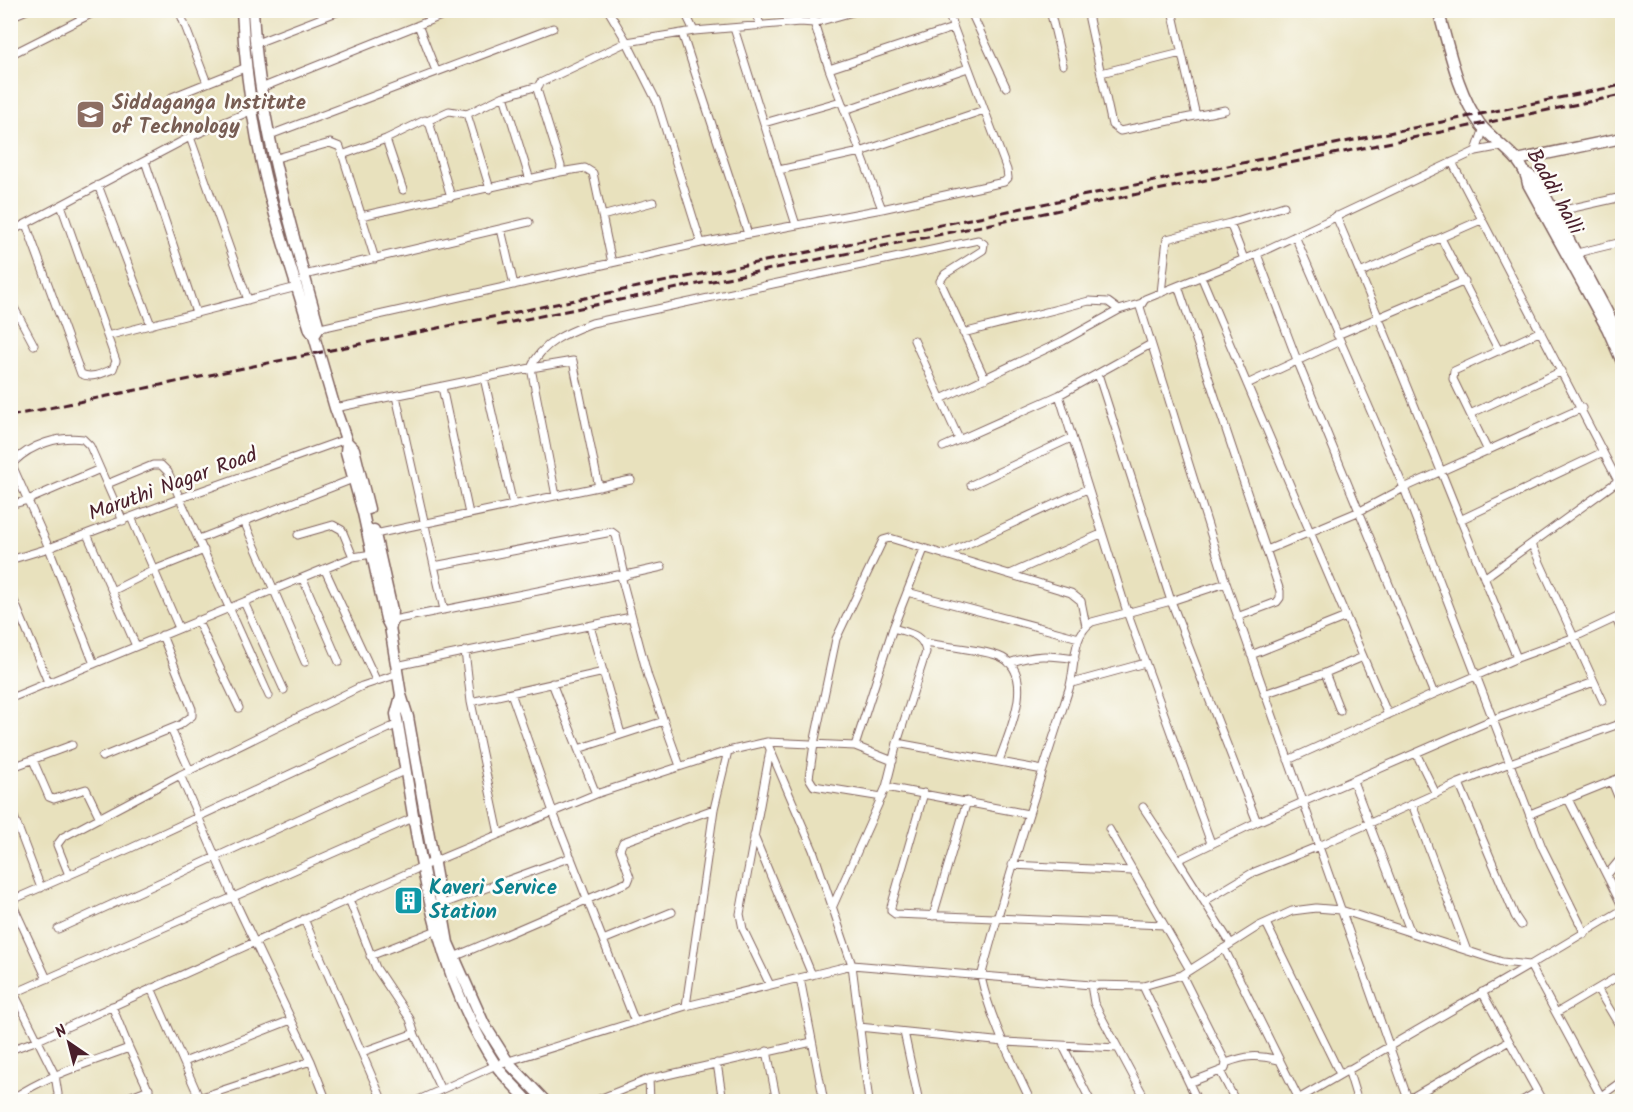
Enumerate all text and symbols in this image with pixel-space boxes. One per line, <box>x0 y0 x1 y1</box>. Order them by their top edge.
place label: Siddaganga Institute of Technology <box>112 87 306 144</box>
school or university icon: Siddaganga Institute of Technology <box>75 99 107 131</box>
street label: Baddi halli <box>1517 143 1592 242</box>
street label: Maruthi Nagar Road <box>84 439 263 531</box>
place label: Kaveri Service Station <box>429 872 557 929</box>
building icon: Kaveri Service Station <box>392 884 424 916</box>
north arrow <box>39 1013 99 1073</box>
text: N <box>50 1019 73 1045</box>

